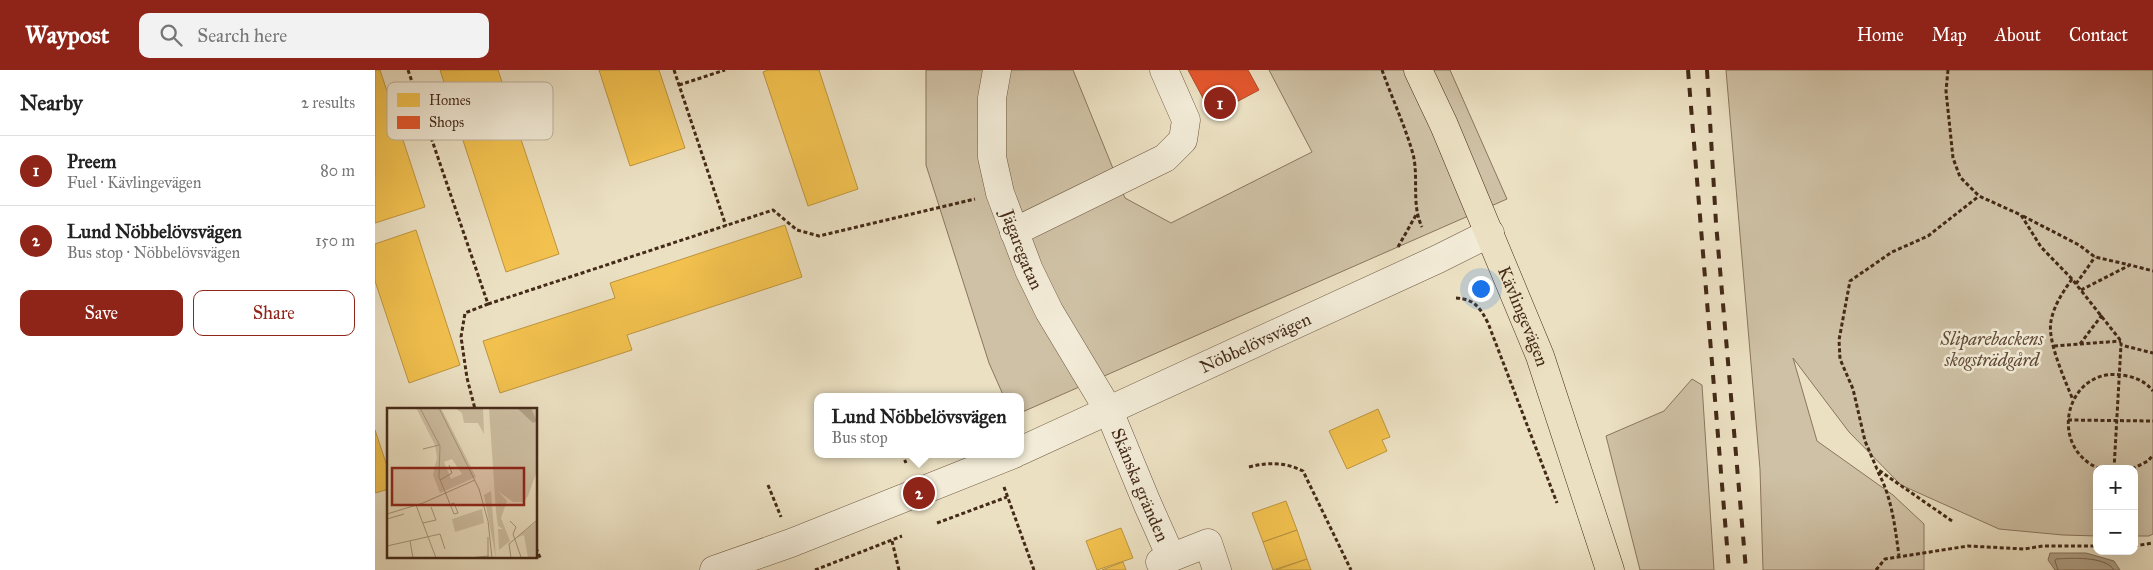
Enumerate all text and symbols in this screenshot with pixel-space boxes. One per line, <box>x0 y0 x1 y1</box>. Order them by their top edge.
search box <box>139 13 489 58</box>
text: Waypost <box>25 20 109 50</box>
icon: search <box>157 21 185 49</box>
text: Search here <box>197 24 287 47</box>
text: Home <box>1857 24 1904 46</box>
text: Map <box>1932 24 1967 46</box>
text: About <box>1995 24 2041 46</box>
text: Contact <box>2069 24 2128 46</box>
legend <box>387 82 553 140</box>
pin: 1 <box>1204 84 1236 122</box>
text: Nearby <box>20 90 83 116</box>
text: Homes <box>429 92 471 109</box>
text: 2 results <box>301 93 355 112</box>
text: Shops <box>429 114 464 131</box>
text: Preem <box>67 150 117 173</box>
text: 1 <box>33 161 39 180</box>
text: 80 m <box>320 161 355 180</box>
text: Fuel · Kävlingevägen <box>67 173 201 192</box>
street label: Jägaregatan <box>995 205 1048 294</box>
text: Lund Nöbbelövsvägen <box>67 220 242 243</box>
text: 2 <box>32 231 40 250</box>
text: 150 m <box>315 231 355 250</box>
text: Bus stop · Nöbbelövsvägen <box>67 243 240 262</box>
street label: Kävlingevägen <box>1493 263 1554 369</box>
your location <box>1468 276 1494 302</box>
button: Save <box>20 290 183 336</box>
button: Share <box>193 290 355 336</box>
street label: Nöbbelövsvägen <box>1196 308 1315 378</box>
park label: Sliparebackens skogsträdgård <box>1940 328 2044 371</box>
popup <box>814 393 1024 458</box>
text: Lund Nöbbelövsvägen <box>832 405 1006 428</box>
inset map <box>387 408 537 558</box>
street label: Skånska gränden <box>1106 425 1174 545</box>
text: Bus stop <box>832 428 888 447</box>
map controls <box>2093 465 2138 555</box>
button: + <box>2093 465 2138 510</box>
pin: 2 <box>903 474 935 512</box>
button: − <box>2093 510 2138 555</box>

